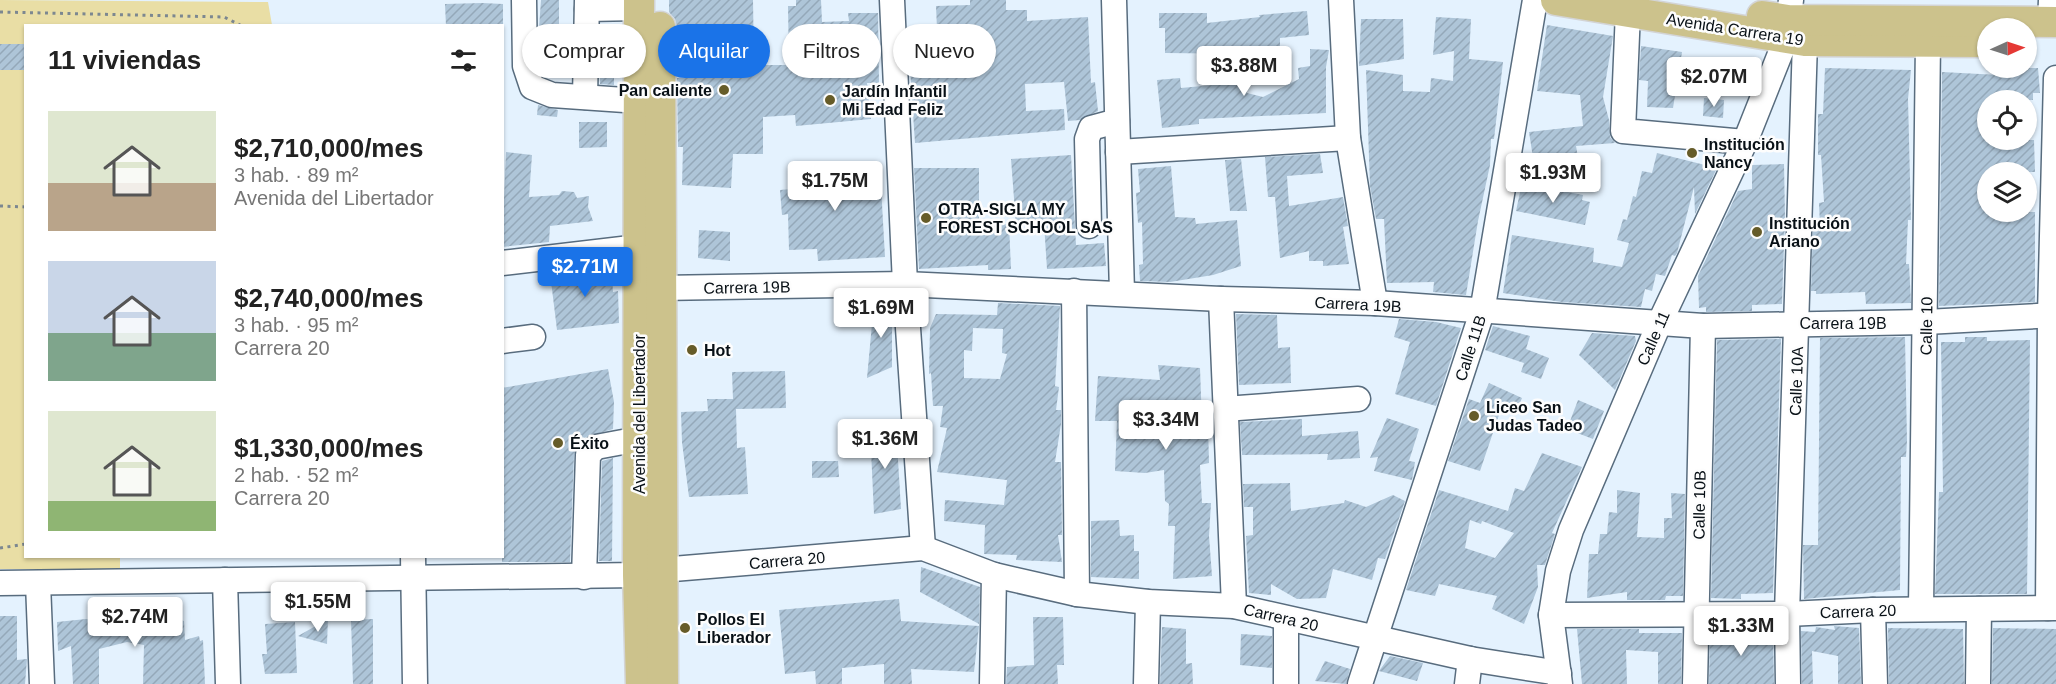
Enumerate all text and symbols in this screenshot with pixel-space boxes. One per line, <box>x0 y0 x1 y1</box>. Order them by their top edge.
street label: Avenida Carrera 19 <box>1665 10 1805 49</box>
north arrow <box>1977 18 2037 78</box>
map controls <box>1977 18 2037 222</box>
chip: Comprar <box>522 24 646 78</box>
chip: Alquilar <box>658 24 770 78</box>
chip: Filtros <box>782 24 881 78</box>
chip: Nuevo <box>893 24 996 78</box>
icon: filters <box>447 44 480 77</box>
text: 11 viviendas <box>48 45 201 75</box>
pin: $3.88M <box>1195 46 1293 97</box>
text: $3.88M <box>1211 54 1277 76</box>
pin: $2.07M <box>1665 57 1763 108</box>
text: $2.07M <box>1681 65 1747 87</box>
place label: Pan caliente <box>619 82 712 99</box>
marker: Pan caliente <box>717 83 731 97</box>
place label: Jardín Infantil Mi Edad Feliz <box>842 83 947 118</box>
button: locate <box>1977 90 2037 150</box>
marker: Jardín Infantil Mi Edad Feliz <box>823 93 837 107</box>
text: $2,710,000/mes <box>234 133 423 163</box>
icon: home <box>96 135 168 207</box>
place label: Institución Nancy <box>1704 136 1785 171</box>
marker: Institución Nancy <box>1685 146 1699 160</box>
pin: $1.93M <box>1504 153 1602 204</box>
pin: $1.75M <box>786 161 884 212</box>
text: $1.93M <box>1520 161 1586 183</box>
button: layers <box>1977 162 2037 222</box>
text: 3 hab. · 89 m² <box>234 164 359 186</box>
text: $1.75M <box>802 169 868 191</box>
text: Avenida del Libertador <box>234 187 434 209</box>
place label: OTRA-SIGLA MY FOREST SCHOOL SAS <box>938 201 1113 236</box>
marker: OTRA-SIGLA MY FOREST SCHOOL SAS <box>919 211 933 225</box>
place label: Institución Ariano <box>1769 215 1850 250</box>
marker: Institución Ariano <box>1750 225 1764 239</box>
pin: $2.71M <box>536 247 634 298</box>
text: $2.71M <box>552 255 618 277</box>
street label: Carrera 19B <box>703 278 791 297</box>
text: $2,740,000/mes <box>234 283 423 313</box>
icon: home <box>96 285 168 357</box>
pin: $1.69M <box>832 288 930 339</box>
street label: Carrera 19B <box>1314 294 1402 315</box>
text: $1.69M <box>848 296 914 318</box>
street label: Calle 10 <box>1917 296 1936 356</box>
street label: Calle 11 <box>1634 308 1673 368</box>
street label: Calle 11B <box>1452 313 1489 383</box>
text: 3 hab. · 95 m² <box>234 314 359 336</box>
street label: Carrera 19B <box>1799 315 1887 332</box>
street label: Avenida del Libertador <box>631 333 648 494</box>
text: Carrera 20 <box>234 337 330 359</box>
place label: Hot <box>704 342 731 359</box>
marker: Hot <box>685 343 699 357</box>
street label: Calle 10A <box>1787 346 1806 416</box>
place label: Liceo San Judas Tadeo <box>1486 399 1583 434</box>
pin: $3.34M <box>1117 400 1215 451</box>
text: $3.34M <box>1133 408 1199 430</box>
marker: Liceo San Judas Tadeo <box>1467 409 1481 423</box>
pin: $1.36M <box>836 419 934 470</box>
text: $1.36M <box>852 427 918 449</box>
text: $1,330,000/mes <box>234 433 423 463</box>
place label: Éxito <box>570 434 609 452</box>
icon: home <box>96 435 168 507</box>
marker: Éxito <box>551 436 565 450</box>
text: 2 hab. · 52 m² <box>234 464 359 486</box>
street label: Calle 10B <box>1690 470 1709 540</box>
text: Carrera 20 <box>234 487 330 509</box>
street label: Carrera 20 <box>748 549 826 572</box>
pin: $1.55M <box>269 582 367 633</box>
text: $1.55M <box>285 590 351 612</box>
pin: $2.74M <box>86 597 184 648</box>
street label: Carrera 20 <box>1242 601 1320 634</box>
street label: Carrera 20 <box>1820 602 1897 621</box>
text: $2.74M <box>102 605 168 627</box>
pin: $1.33M <box>1692 606 1790 657</box>
place label: Pollos El Liberador <box>697 611 771 646</box>
text: $1.33M <box>1708 614 1774 636</box>
marker: Pollos El Liberador <box>678 621 692 635</box>

